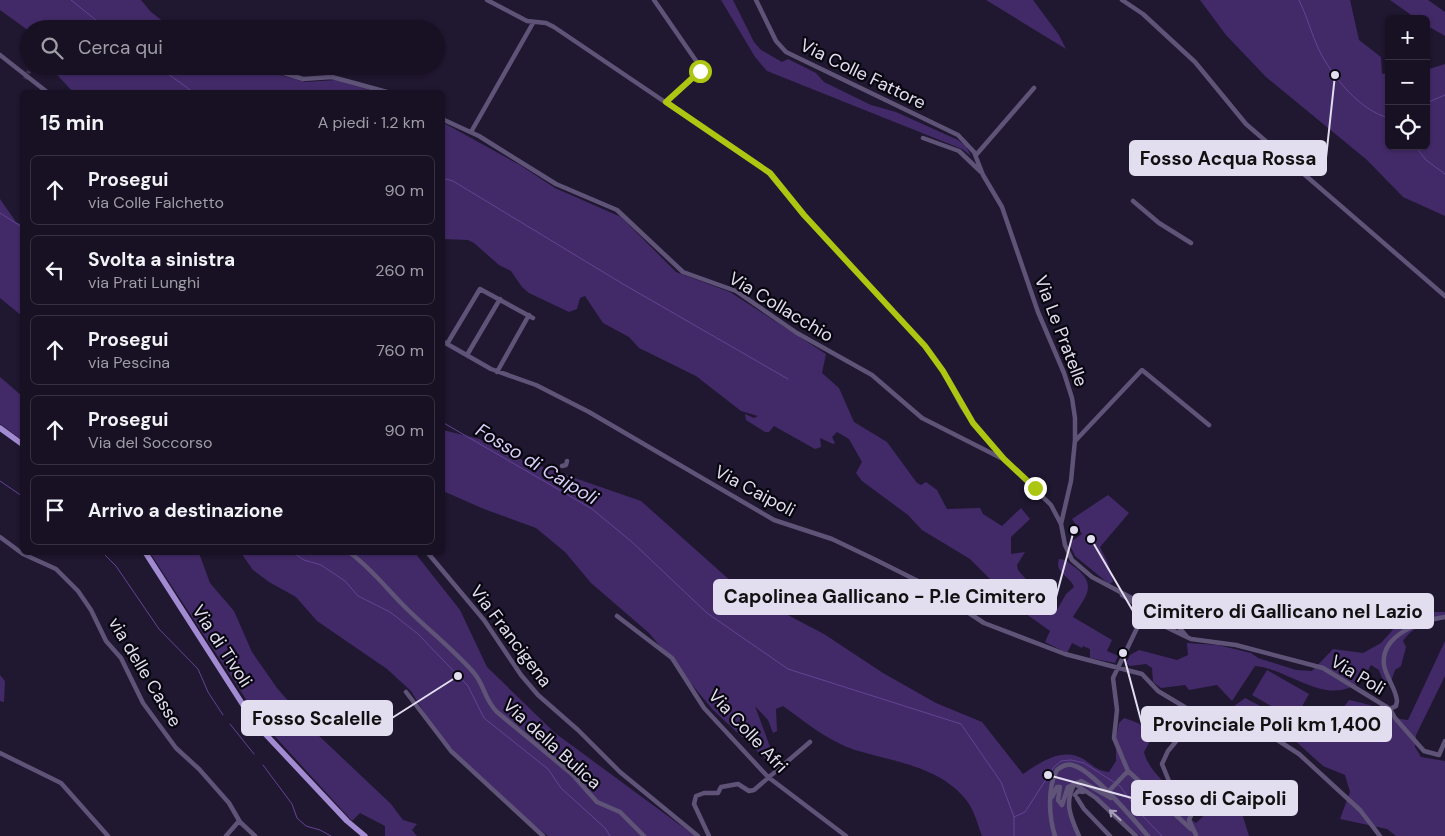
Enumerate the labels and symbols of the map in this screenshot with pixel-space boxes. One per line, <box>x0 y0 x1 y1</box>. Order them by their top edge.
street label: Via Colle Fattore <box>796 33 930 115</box>
route start <box>689 60 712 83</box>
callout: Fosso Acqua Rossa <box>1130 141 1326 175</box>
text: Fosso Acqua Rossa <box>1140 146 1316 171</box>
street label: Via Collacchio <box>724 266 838 348</box>
street label: Via Le Pratelle <box>1029 272 1093 390</box>
water label: Fosso di Caipoli <box>471 418 603 511</box>
street label: Via Caipoli <box>710 460 800 522</box>
route end <box>1024 477 1047 500</box>
street label: Via Francigena <box>465 580 557 692</box>
callout: Capolinea Gallicano - P.le Cimitero <box>714 580 1056 614</box>
text: Capolinea Gallicano - P.le Cimitero <box>724 584 1046 609</box>
callout: Cimitero di Gallicano nel Lazio <box>1133 594 1433 628</box>
text: Cimitero di Gallicano nel Lazio <box>1143 599 1423 624</box>
street label: Via di Tivoli <box>186 600 258 692</box>
street label: via delle Casse <box>103 613 187 731</box>
street label: Via Poli <box>1326 649 1390 701</box>
street label: Via Colle Afri <box>703 684 793 778</box>
street label: Via della Bulica <box>498 693 606 795</box>
callout: Fosso Scalelle <box>242 701 392 735</box>
text: Fosso Scalelle <box>252 706 382 731</box>
callout: Provinciale Poli km 1,400 <box>1142 707 1391 741</box>
text: Provinciale Poli km 1,400 <box>1153 712 1381 737</box>
callout: Fosso di Caipoli <box>1132 781 1297 815</box>
text: Fosso di Caipoli <box>1142 786 1286 811</box>
one-way arrow <box>1109 810 1122 821</box>

